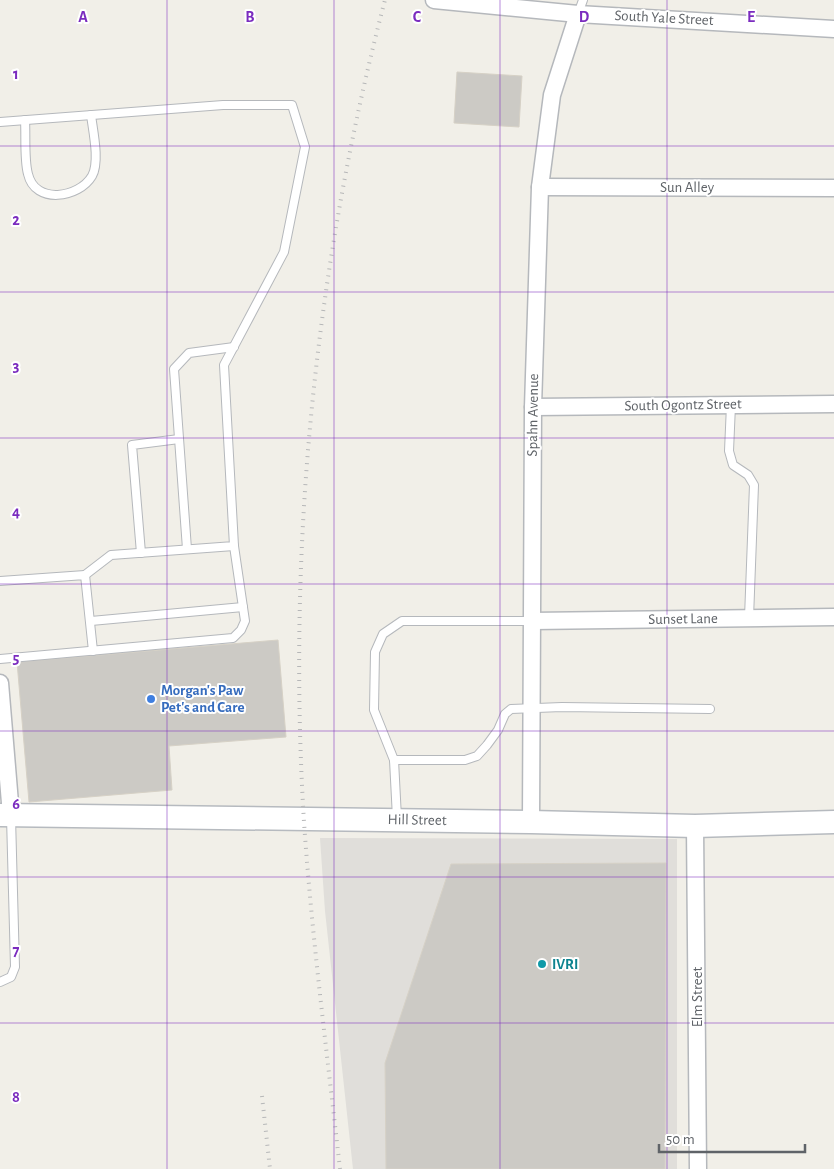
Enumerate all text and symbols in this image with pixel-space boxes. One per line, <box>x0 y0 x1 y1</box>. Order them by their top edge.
street label: South Yale Street <box>614 8 714 28</box>
text: A <box>78 9 88 25</box>
text: B <box>245 9 255 25</box>
text: C <box>413 9 422 25</box>
text: D <box>579 9 590 25</box>
text: E <box>747 9 755 25</box>
text: 1 <box>13 66 19 82</box>
street label: Sun Alley <box>660 180 715 195</box>
text: 2 <box>12 212 20 228</box>
text: 3 <box>13 358 20 374</box>
street label: Spahn Avenue <box>525 373 541 457</box>
street label: South Ogontz Street <box>624 396 742 414</box>
text: 4 <box>12 504 20 520</box>
street label: Sunset Lane <box>648 611 718 627</box>
text: 5 <box>13 650 20 666</box>
place label: Morgan's Paw Pet's and Care <box>161 683 245 715</box>
marker: Morgan's Paw Pet's and Care <box>145 693 157 705</box>
text: 6 <box>12 796 20 812</box>
street label: Hill Street <box>387 812 447 828</box>
text: 7 <box>13 943 20 959</box>
place label: IVRI <box>552 957 578 972</box>
marker: IVRI <box>536 958 548 970</box>
street label: Elm Street <box>690 966 705 1027</box>
text: 8 <box>12 1089 20 1105</box>
scale bar <box>659 1122 805 1154</box>
text: 50 m <box>666 1132 695 1147</box>

